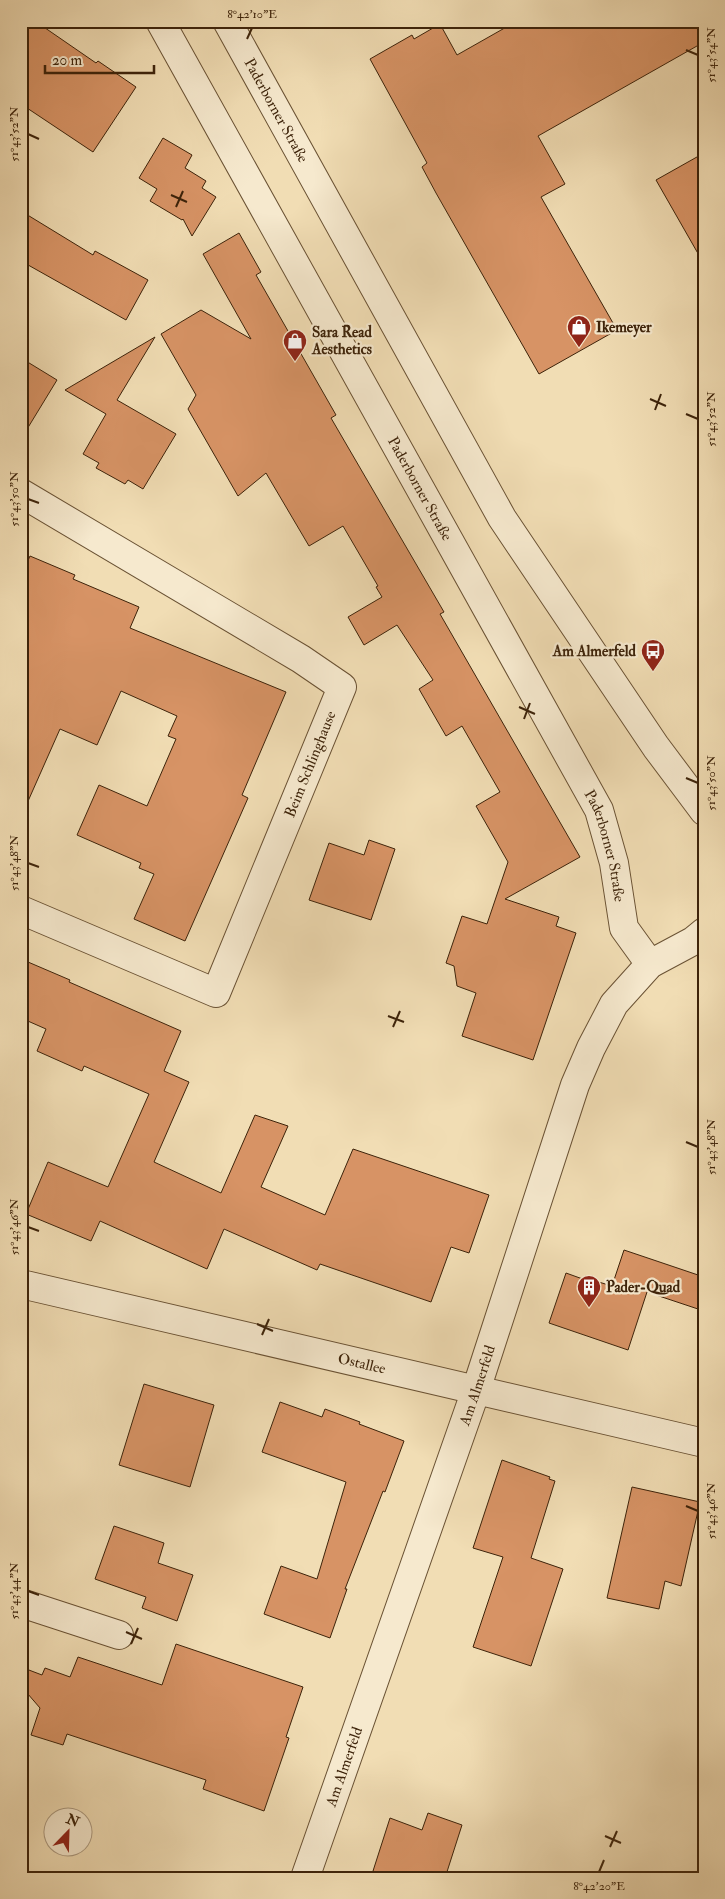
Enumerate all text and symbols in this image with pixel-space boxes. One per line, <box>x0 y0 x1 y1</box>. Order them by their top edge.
text: 8°42'10"E <box>227 7 277 22</box>
text: 51°43'54"N <box>704 27 719 83</box>
scale bar <box>45 42 154 74</box>
text: 20 m <box>52 51 82 70</box>
street label: Paderborner Straße <box>239 55 312 166</box>
text: 51°43'52"N <box>7 106 22 162</box>
shop icon: Ikemeyer <box>566 314 592 348</box>
place label: Ikemeyer <box>596 318 652 338</box>
place label: Sara Read Aesthetics <box>311 323 372 359</box>
shop icon: Sara Read Aesthetics <box>282 328 308 362</box>
text: 51°43'52"N <box>704 391 719 447</box>
street label: Paderborner Straße <box>383 433 456 544</box>
text: 51°43'50"N <box>7 471 22 527</box>
bus stop icon: Am Almerfeld <box>640 638 666 672</box>
place label: Am Almerfeld <box>552 642 637 661</box>
street label: Beim Schlinghause <box>280 708 340 820</box>
text: 51°43'50"N <box>704 755 719 811</box>
street label: Paderborner Straße <box>580 786 629 903</box>
text: 51°43'48"N <box>7 835 22 891</box>
text: 51°43'48"N <box>704 1119 719 1175</box>
text: 51°43'46"N <box>7 1199 22 1255</box>
building icon: Pader-Quad <box>576 1274 602 1308</box>
place label: Pader-Quad <box>606 1278 681 1297</box>
street label: Am Almerfeld <box>455 1342 500 1429</box>
street label: Ostallee <box>336 1349 388 1379</box>
text: 51°43'46"N <box>704 1483 719 1539</box>
text: 51°43'44"N <box>7 1562 22 1619</box>
street label: Am Almerfeld <box>321 1724 367 1810</box>
north arrow <box>42 1806 92 1856</box>
text: N <box>63 1810 82 1831</box>
text: 8°42'20"E <box>573 1879 625 1894</box>

